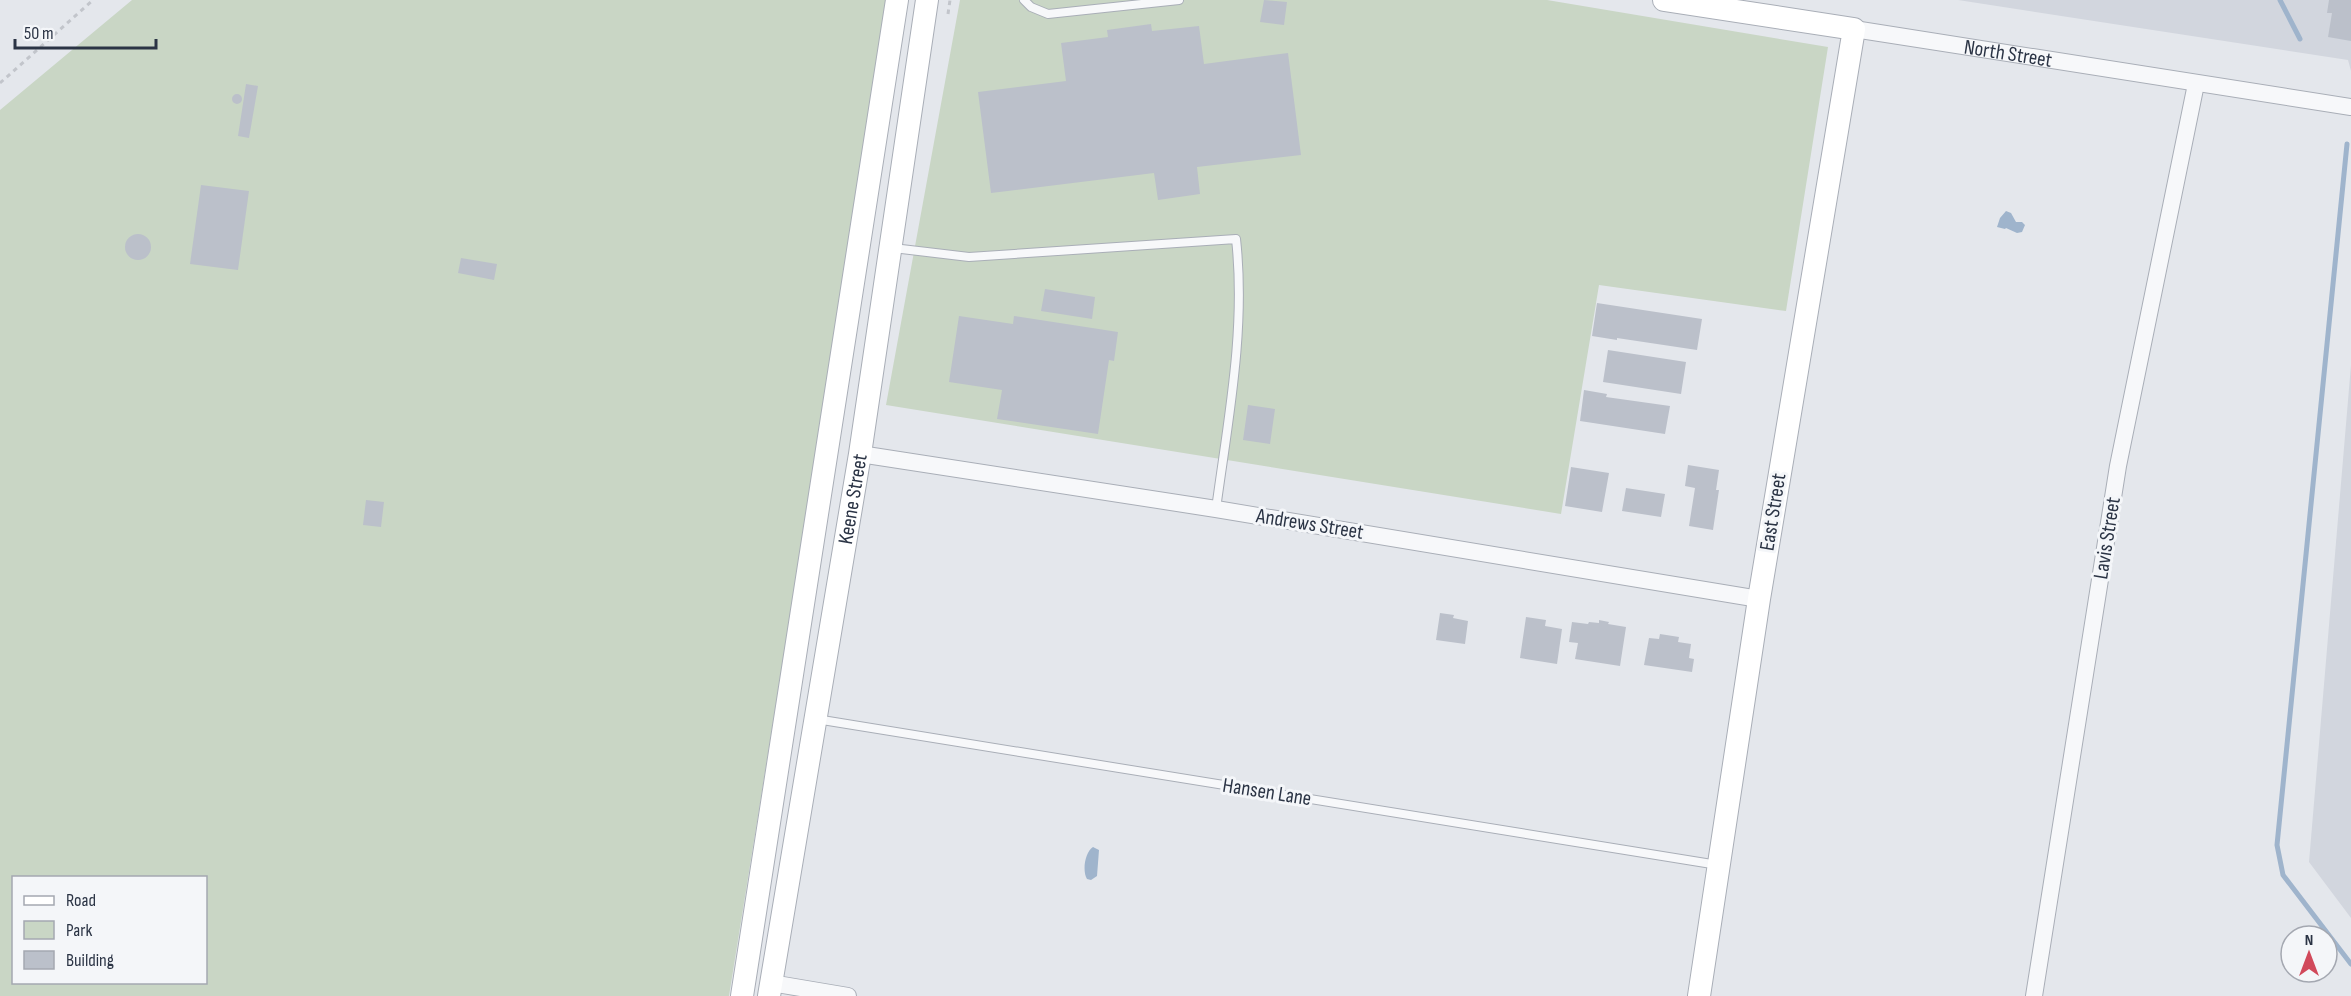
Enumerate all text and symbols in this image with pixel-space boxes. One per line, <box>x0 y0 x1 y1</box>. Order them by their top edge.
scale bar <box>15 12 156 50</box>
text: 50 m <box>24 23 54 44</box>
street label: North Street <box>1962 34 2054 72</box>
street label: Keene Street <box>833 452 872 546</box>
street label: East Street <box>1755 472 1791 552</box>
street label: Lavis Street <box>2088 495 2126 581</box>
street label: Andrews Street <box>1254 503 1365 545</box>
street label: Hansen Lane <box>1221 773 1313 811</box>
legend <box>12 876 207 984</box>
text: Road <box>66 890 96 911</box>
text: Park <box>66 920 92 941</box>
north arrow <box>2279 924 2339 984</box>
text: N <box>2305 931 2313 950</box>
text: Building <box>66 950 114 971</box>

